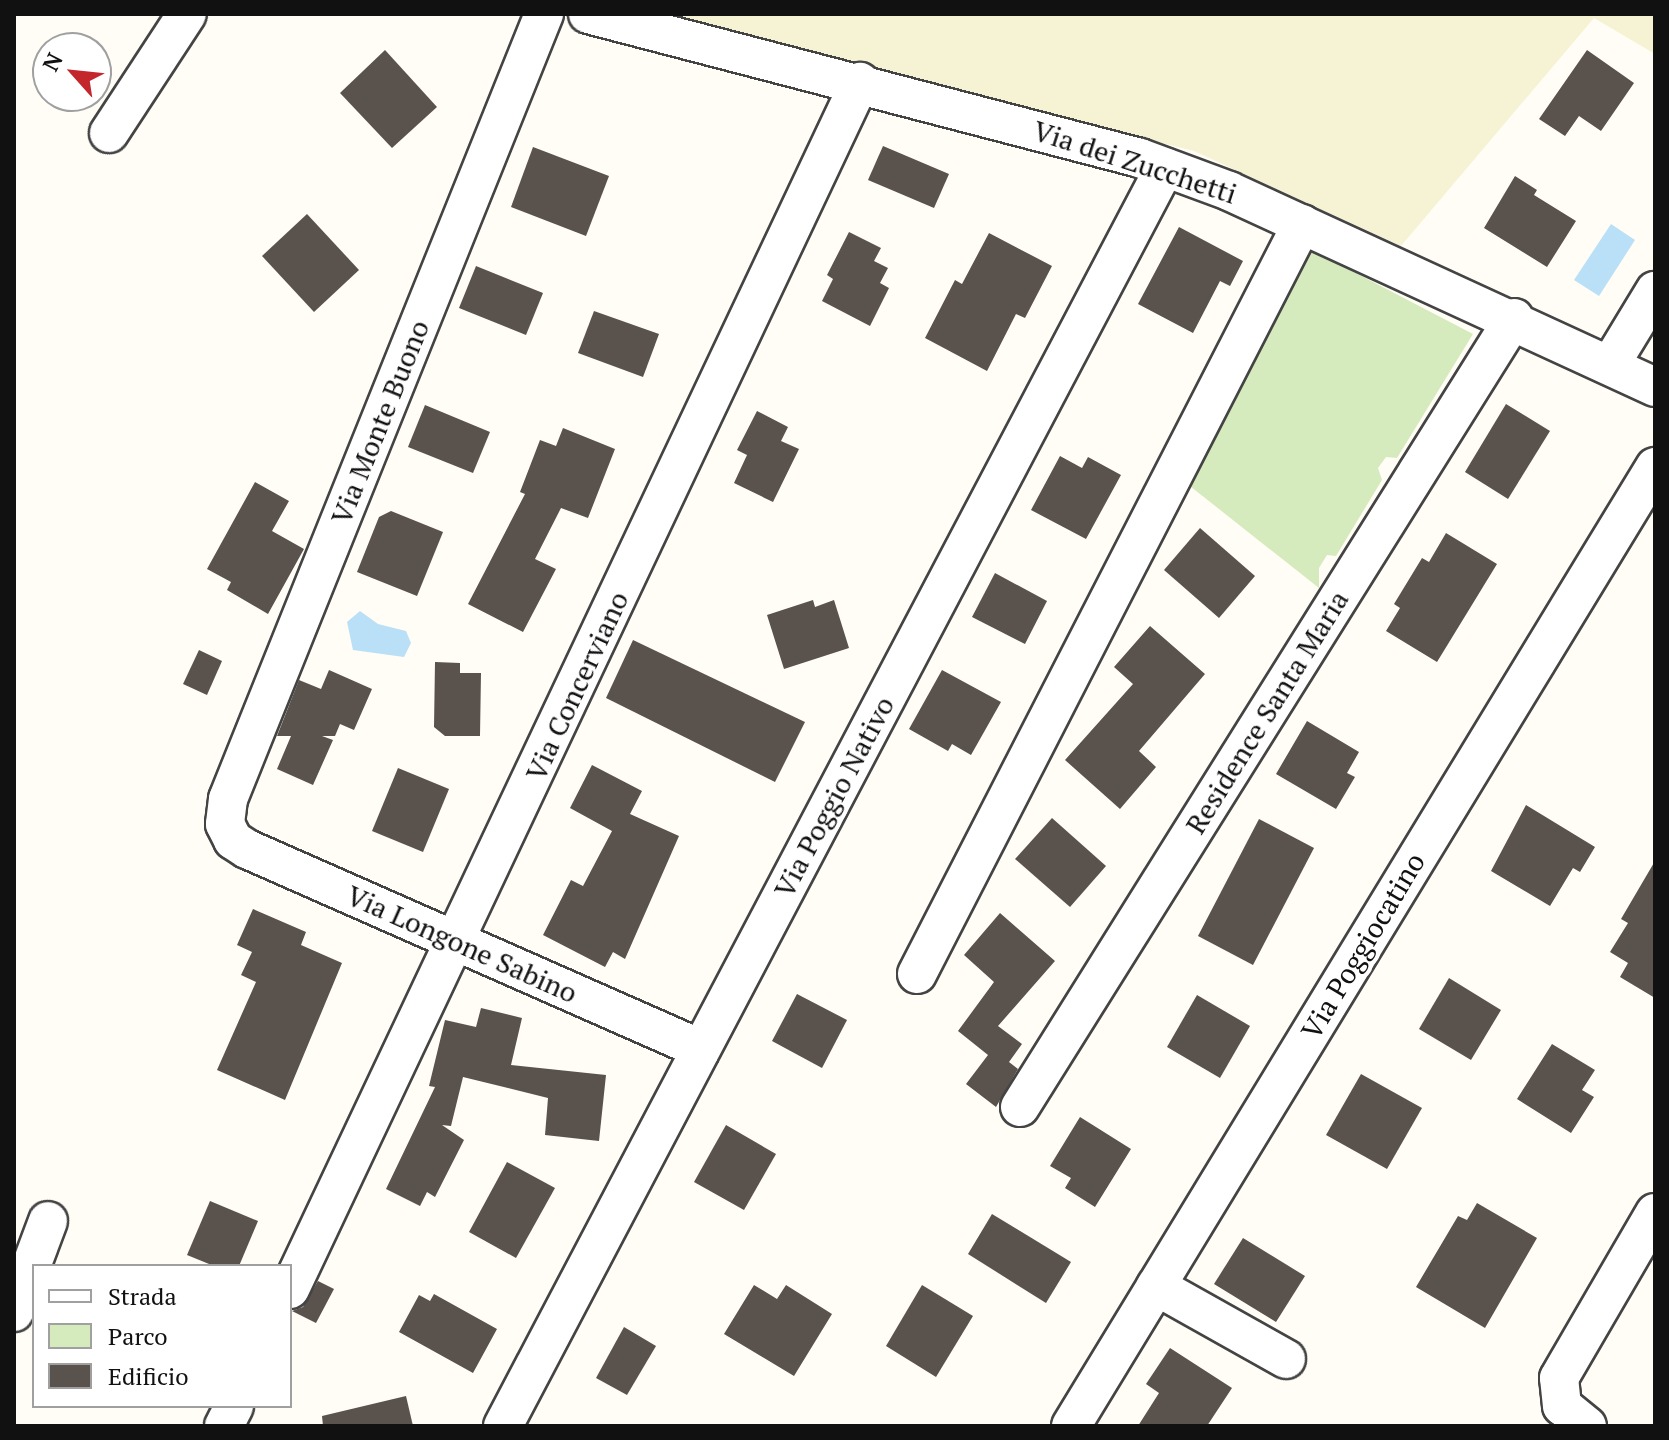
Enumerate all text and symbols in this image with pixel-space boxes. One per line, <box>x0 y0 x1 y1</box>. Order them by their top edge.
north arrow <box>32 32 112 112</box>
text: N <box>35 48 69 76</box>
street label: Via dei Zucchetti <box>1029 113 1241 211</box>
street label: Via Monte Buono <box>324 315 436 529</box>
street label: Residence Santa Maria <box>1178 584 1356 840</box>
street label: Via Concerviano <box>519 586 635 786</box>
street label: Via Poggio Nativo <box>767 691 901 903</box>
street label: Via Poggiocatino <box>1294 847 1432 1045</box>
street label: Via Longone Sabino <box>342 878 582 1010</box>
legend <box>32 1264 292 1408</box>
text: Strada <box>108 1280 177 1312</box>
text: Parco <box>108 1320 168 1352</box>
text: Edificio <box>108 1360 189 1392</box>

